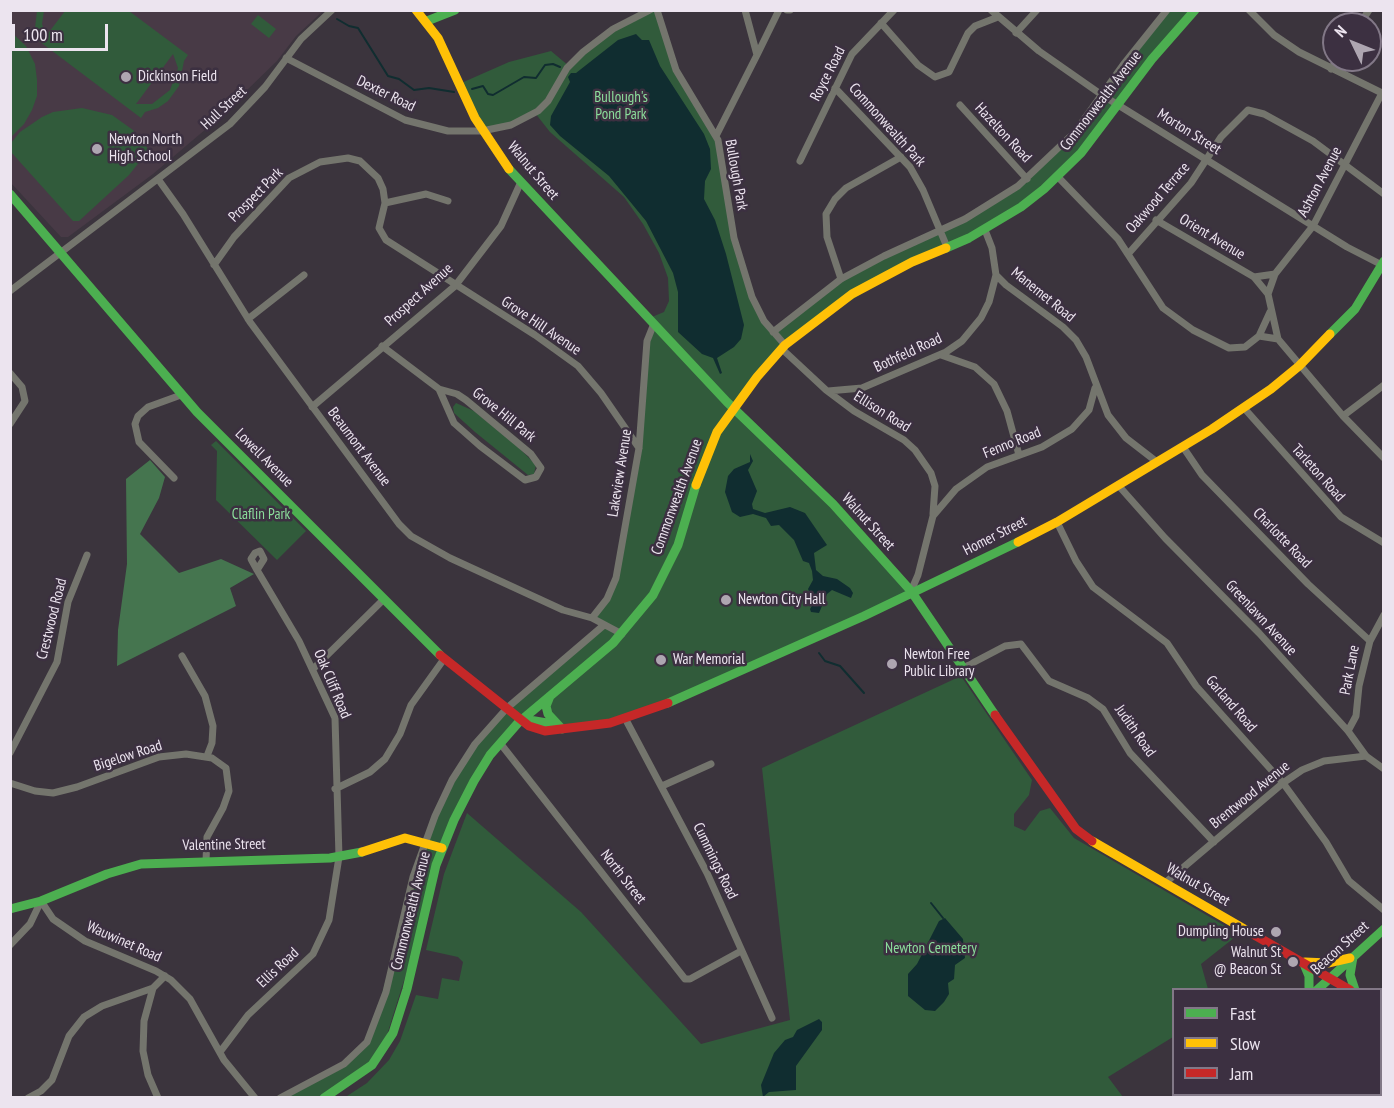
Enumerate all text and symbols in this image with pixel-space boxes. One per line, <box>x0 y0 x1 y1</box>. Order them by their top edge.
scale bar <box>15 12 111 50</box>
north arrow <box>1322 12 1382 72</box>
text: N <box>1330 21 1351 41</box>
text: 100 m <box>23 23 63 46</box>
street label: Royce Road <box>807 44 849 104</box>
street label: Commonwealth Avenue <box>1056 47 1146 155</box>
place label: Dickinson Field <box>138 68 217 86</box>
marker: Dickinson Field <box>119 70 133 84</box>
street label: Dexter Road <box>354 72 418 116</box>
street label: Commonwealth Park <box>845 80 929 170</box>
street label: Hull Street <box>197 82 251 134</box>
park label: Bullough's Pond Park <box>594 89 648 124</box>
street label: Hazelton Road <box>971 100 1035 166</box>
street label: Morton Street <box>1154 105 1224 159</box>
place label: Newton North High School <box>109 131 182 166</box>
street label: Walnut Street <box>503 138 563 204</box>
street label: Bullough Park <box>721 138 751 212</box>
marker: Newton North High School <box>90 142 104 156</box>
street label: Ashton Avenue <box>1294 144 1346 220</box>
street label: Oakwood Terrace <box>1122 159 1194 237</box>
street label: Prospect Park <box>225 164 287 226</box>
street label: Orient Avenue <box>1176 210 1248 264</box>
street label: Prospect Avenue <box>381 260 457 330</box>
street label: Manemet Road <box>1007 264 1079 326</box>
street label: Grove Hill Avenue <box>498 293 584 359</box>
street label: Bothfeld Road <box>871 329 945 377</box>
street label: Grove Hill Park <box>469 384 539 446</box>
street label: Ellison Road <box>850 388 914 436</box>
street label: Beaumont Avenue <box>324 404 394 490</box>
street label: Fenno Road <box>980 423 1044 463</box>
street label: Lowell Avenue <box>231 425 297 491</box>
street label: Lakeview Avenue <box>604 428 636 518</box>
street label: Commonwealth Avenue <box>648 437 706 557</box>
street label: Tarleton Road <box>1288 441 1348 505</box>
street label: Walnut Street <box>838 490 898 554</box>
street label: Charlotte Road <box>1249 504 1315 572</box>
park label: Claflin Park <box>232 506 290 524</box>
street label: Homer Street <box>960 512 1030 560</box>
street label: Crestwood Road <box>33 576 71 662</box>
street label: Greenlawn Avenue <box>1222 577 1300 659</box>
place label: Newton City Hall <box>738 591 825 609</box>
marker: Newton City Hall <box>719 593 733 607</box>
street label: Park Lane <box>1336 644 1364 696</box>
place label: Newton Free Public Library <box>904 646 974 681</box>
street label: Oak Cliff Road <box>309 647 355 721</box>
place label: War Memorial <box>673 651 745 669</box>
marker: War Memorial <box>654 653 668 667</box>
marker: Newton Free Public Library <box>885 657 899 671</box>
street label: Garland Road <box>1202 672 1260 736</box>
street label: Judith Road <box>1111 702 1159 760</box>
street label: Bigelow Road <box>92 737 164 775</box>
street label: Brentwood Avenue <box>1207 757 1293 833</box>
street label: Cummings Road <box>689 820 741 902</box>
street label: Valentine Street <box>182 835 266 855</box>
street label: North Street <box>596 846 650 908</box>
street label: Commonwealth Avenue <box>388 850 434 972</box>
street label: Walnut Street <box>1163 860 1233 910</box>
street label: Beacon Street <box>1307 917 1373 979</box>
street label: Wauwinet Road <box>84 918 164 966</box>
place label: Dumpling House <box>1178 923 1264 941</box>
marker: Dumpling House <box>1269 925 1283 939</box>
park label: Newton Cemetery <box>885 940 977 958</box>
street label: Ellis Road <box>253 944 303 992</box>
place label: Walnut St @ Beacon St <box>1214 944 1281 979</box>
marker: Walnut St @ Beacon St <box>1286 955 1300 969</box>
legend <box>1172 988 1382 1096</box>
text: Fast <box>1230 1002 1256 1025</box>
text: Slow <box>1230 1032 1260 1055</box>
text: Jam <box>1230 1062 1253 1085</box>

